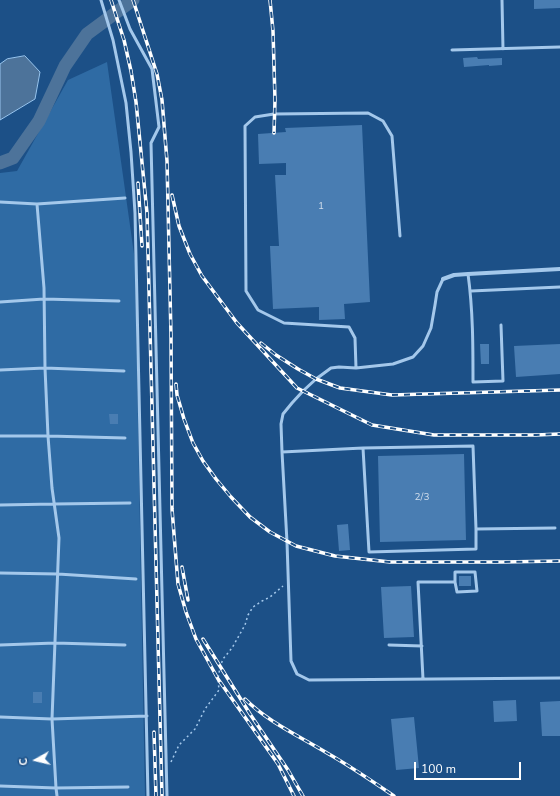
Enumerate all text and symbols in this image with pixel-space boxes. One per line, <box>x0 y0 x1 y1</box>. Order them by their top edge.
house number: 1 <box>318 201 324 213</box>
house number: 2/3 <box>415 492 429 504</box>
north arrow <box>16 740 56 780</box>
scale bar <box>416 754 523 780</box>
text: С <box>16 757 32 766</box>
text: 100 m <box>421 761 456 777</box>

